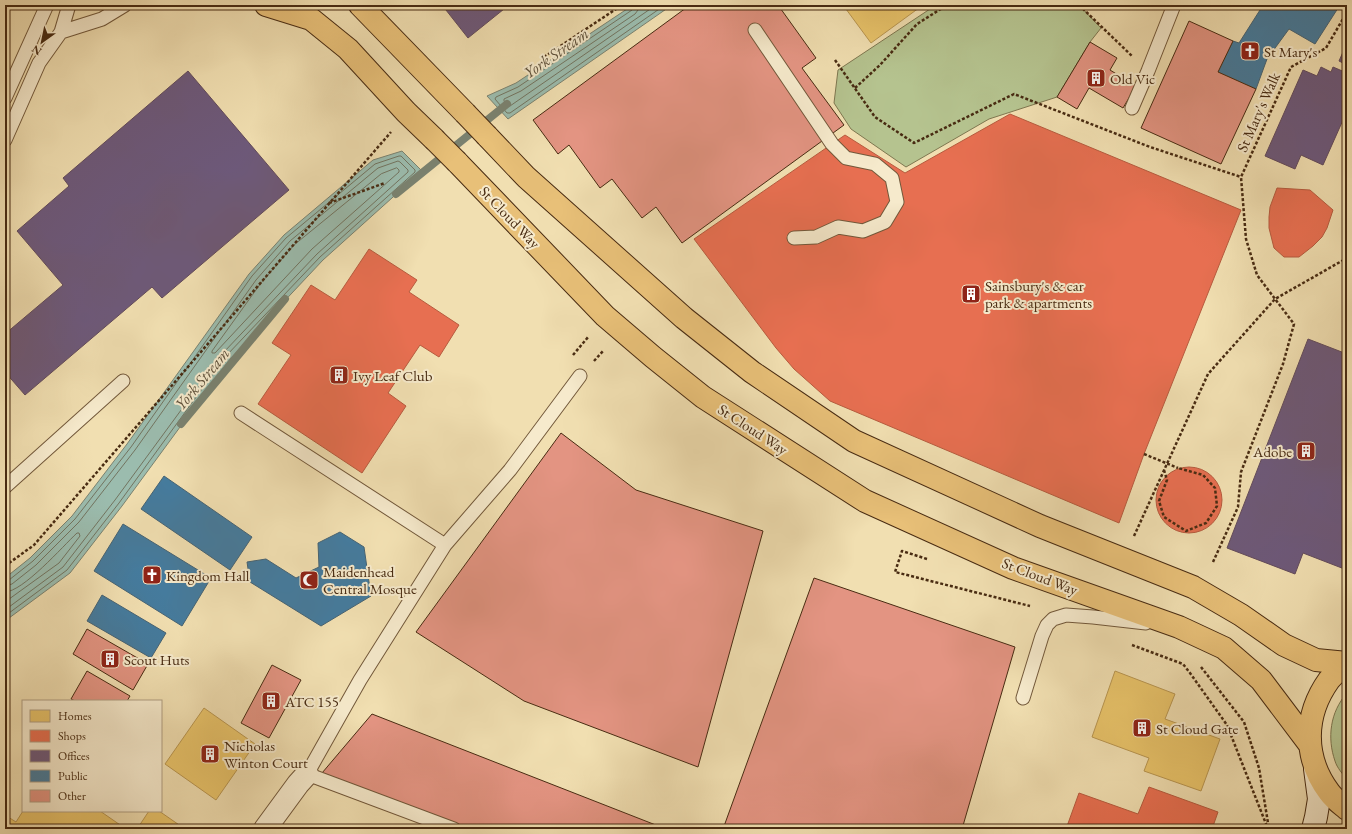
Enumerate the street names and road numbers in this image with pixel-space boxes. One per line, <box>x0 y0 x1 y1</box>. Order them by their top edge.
street label: St Mary's Walk <box>1232 68 1284 155</box>
street label: St Cloud Way <box>476 182 545 252</box>
street label: St Cloud Way <box>714 399 792 459</box>
street label: St Cloud Way <box>999 553 1081 599</box>

